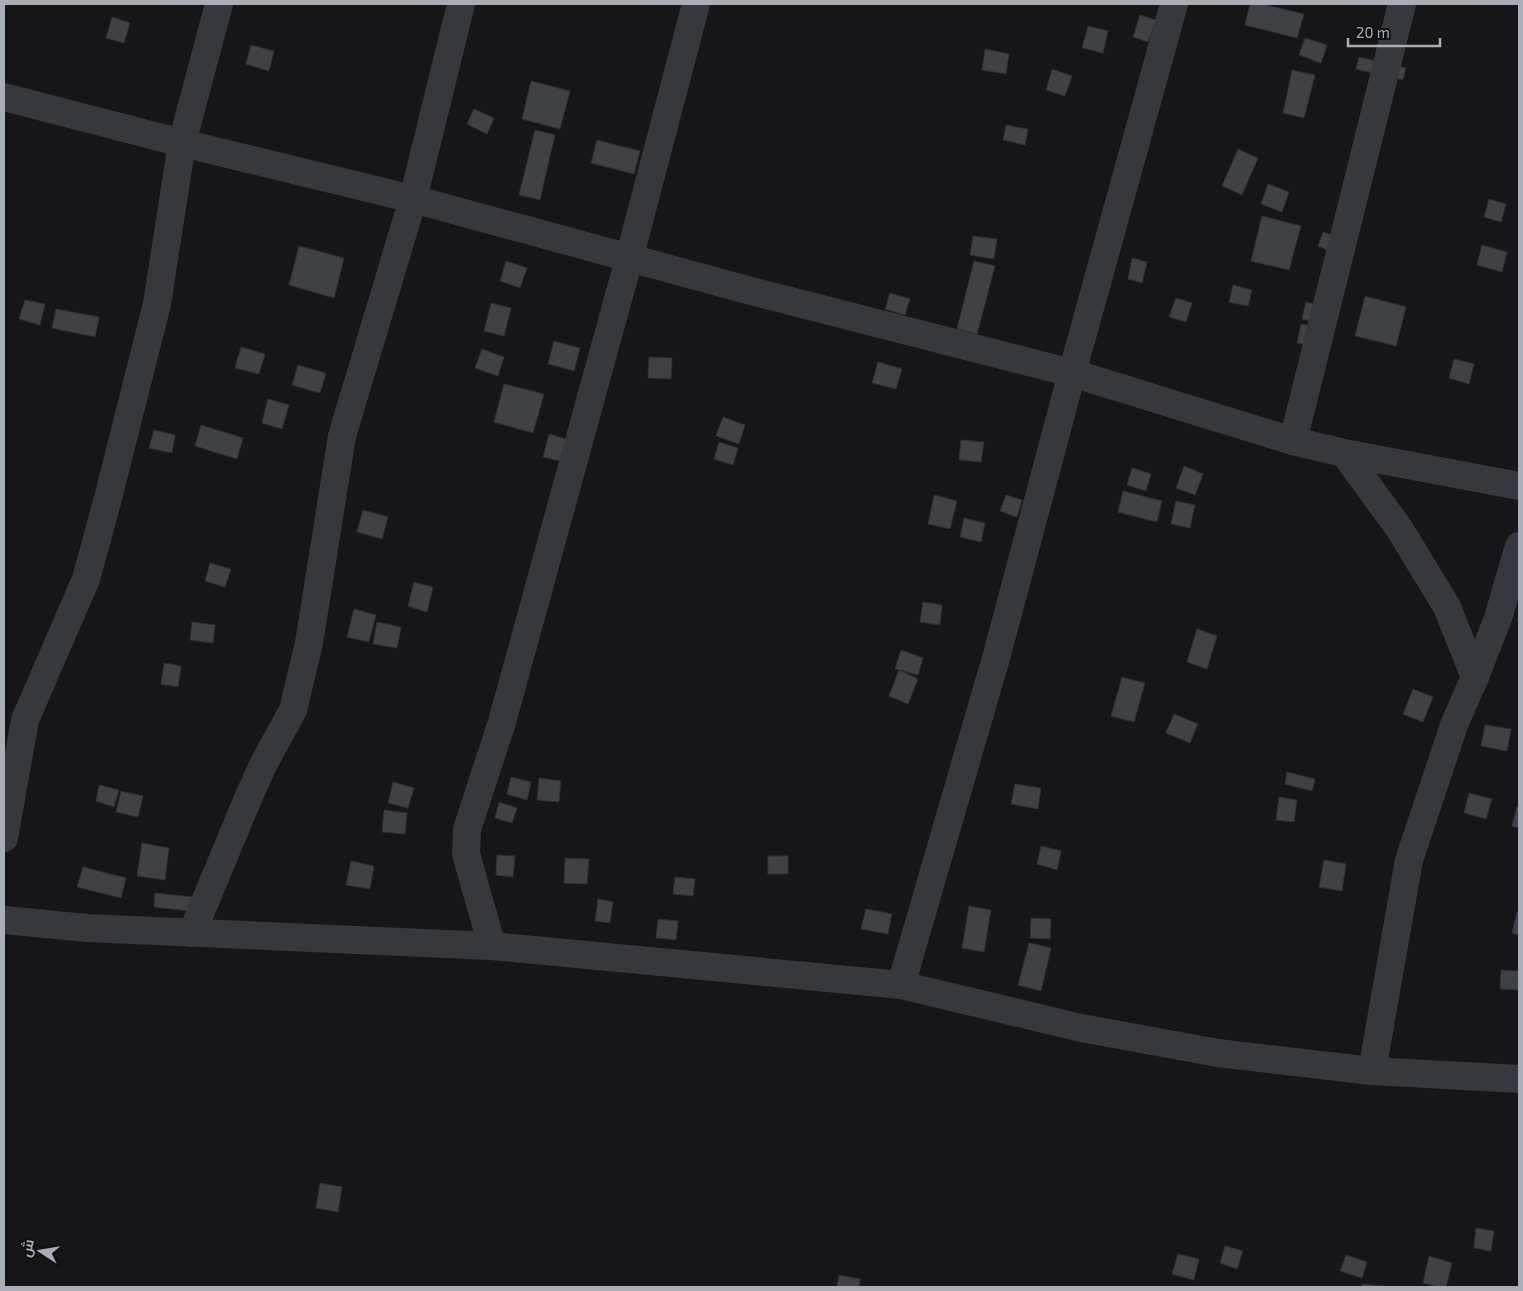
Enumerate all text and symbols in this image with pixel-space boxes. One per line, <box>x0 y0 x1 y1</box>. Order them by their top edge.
scale bar <box>1348 15 1440 47</box>
text: 20 m <box>1356 23 1390 41</box>
north arrow <box>15 1226 65 1276</box>
text: ش <box>17 1238 38 1259</box>

